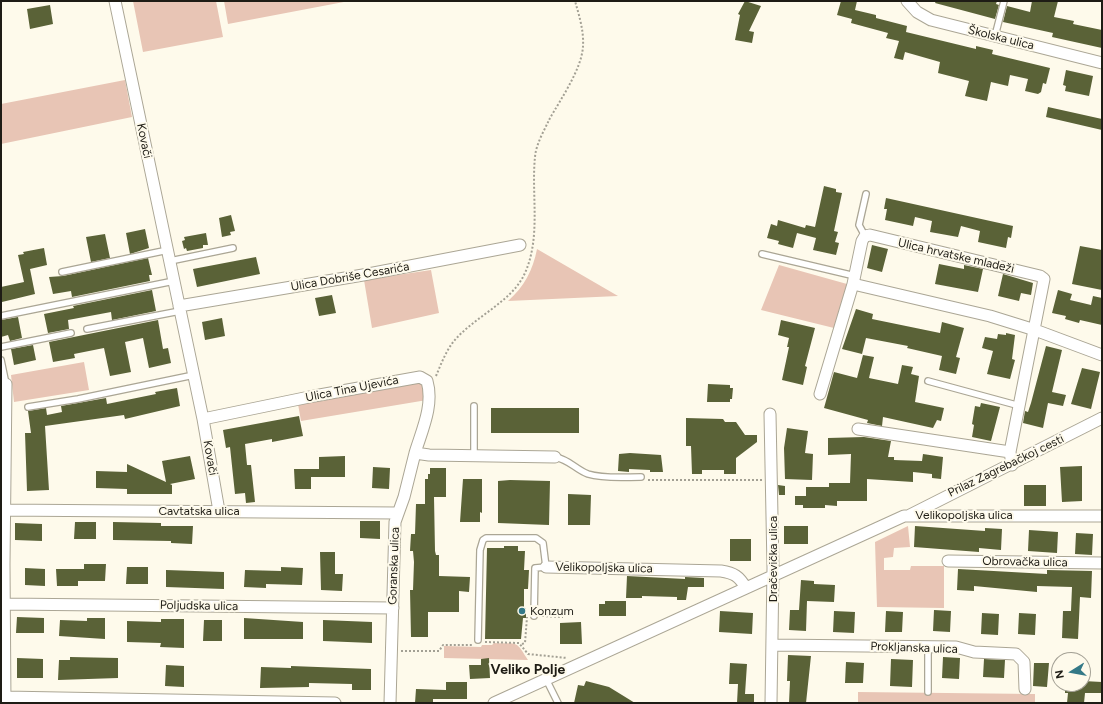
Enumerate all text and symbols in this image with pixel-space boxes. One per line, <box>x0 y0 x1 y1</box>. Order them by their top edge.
street label: Školska ulica <box>966 23 1036 53</box>
street label: Kovači <box>133 122 155 160</box>
street label: Ulica hrvatske mladeži <box>896 236 1016 276</box>
street label: Ulica Dobriše Cesarića <box>290 259 410 295</box>
street label: Ulica Tina Ujevića <box>304 373 400 405</box>
street label: Prilaz Zagrebačkoj cesti <box>946 432 1066 500</box>
street label: Kovači <box>200 439 220 477</box>
street label: Cavtatska ulica <box>158 504 240 518</box>
street label: Velikopoljska ulica <box>915 508 1013 522</box>
street label: Dračevička ulica <box>766 516 780 602</box>
street label: Goranska ulica <box>385 527 403 605</box>
street label: Obrovačka ulica <box>982 554 1068 570</box>
street label: Velikopoljska ulica <box>555 560 653 576</box>
street label: Poljudska ulica <box>160 598 238 614</box>
place label: Konzum <box>530 604 574 618</box>
marker: Konzum <box>517 606 527 616</box>
street label: Prokljanska ulica <box>870 639 958 657</box>
north arrow <box>1051 652 1091 692</box>
district label: Veliko Polje <box>491 662 565 678</box>
text: N <box>1053 669 1067 680</box>

